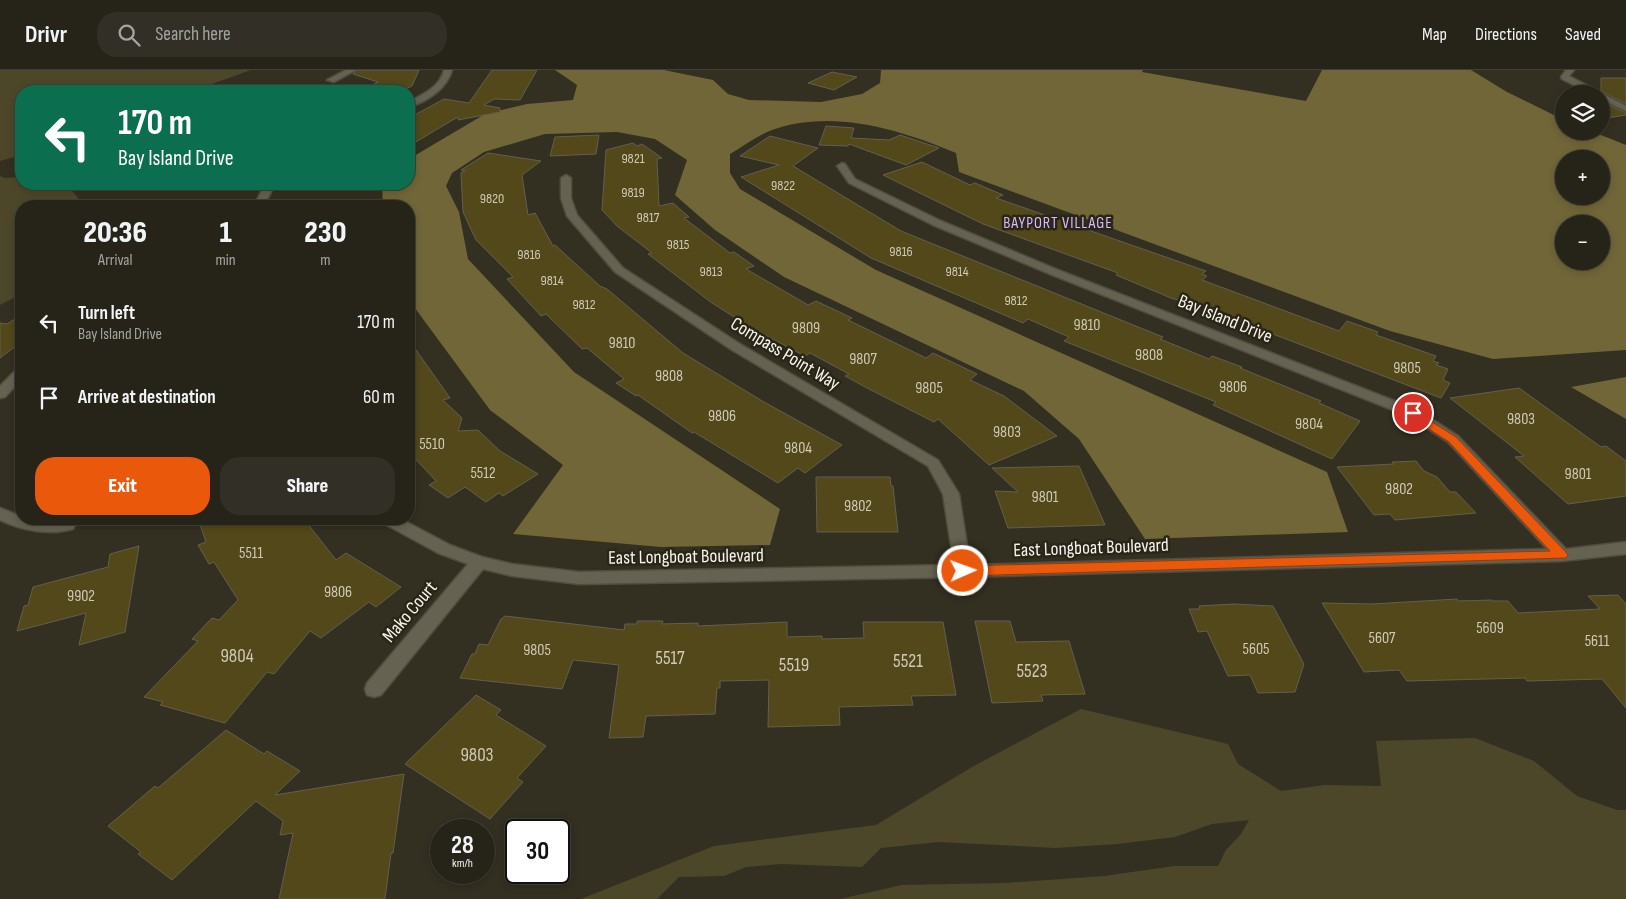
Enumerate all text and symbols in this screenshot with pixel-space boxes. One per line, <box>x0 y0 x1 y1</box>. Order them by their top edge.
search box <box>97 12 447 57</box>
text: Drivr <box>25 20 67 49</box>
icon: search <box>115 21 143 49</box>
text: Search here <box>155 23 231 46</box>
text: Map <box>1422 24 1447 45</box>
text: Directions <box>1475 24 1537 45</box>
text: Saved <box>1565 24 1601 45</box>
map controls <box>1555 85 1610 270</box>
button: layers <box>1555 85 1610 140</box>
text: 170 m <box>118 102 192 145</box>
icon: left <box>35 105 100 170</box>
text: Bay Island Drive <box>118 145 234 172</box>
house number: 9821 <box>621 150 645 167</box>
button: + <box>1555 150 1610 205</box>
house number: 9822 <box>771 177 795 194</box>
house number: 9819 <box>621 184 645 201</box>
house number: 9820 <box>480 190 504 207</box>
house number: 9817 <box>637 209 660 226</box>
district label: BAYPORT VILLAGE <box>1003 214 1113 233</box>
text: 20:36 <box>84 215 147 251</box>
text: 1 <box>219 215 232 251</box>
text: 230 <box>304 215 346 251</box>
button: − <box>1555 215 1610 270</box>
house number: 9815 <box>667 236 690 253</box>
house number: 9816 <box>889 243 913 260</box>
house number: 9816 <box>517 246 541 263</box>
text: Arrival <box>98 251 133 270</box>
text: min <box>216 251 236 270</box>
text: m <box>320 251 330 270</box>
house number: 9813 <box>699 263 723 280</box>
house number: 9814 <box>945 263 969 280</box>
house number: 9814 <box>540 272 564 289</box>
street label: Bay Island Drive <box>1174 290 1276 348</box>
house number: 9812 <box>1004 292 1028 309</box>
house number: 9812 <box>572 296 596 313</box>
text: Turn left <box>78 302 135 325</box>
icon: left <box>35 309 63 337</box>
text: 170 m <box>357 311 395 334</box>
street label: Compass Point Way <box>726 312 844 396</box>
house number: 9810 <box>1074 316 1100 335</box>
house number: 9809 <box>792 319 820 338</box>
text: Bay Island Drive <box>78 325 162 344</box>
house number: 9810 <box>609 334 635 353</box>
house number: 9808 <box>1135 346 1163 365</box>
house number: 9807 <box>849 350 877 369</box>
house number: 9805 <box>1393 359 1421 378</box>
house number: 9808 <box>655 367 683 386</box>
house number: 9806 <box>1219 378 1247 397</box>
house number: 9805 <box>915 379 943 398</box>
icon: arrive <box>35 384 63 412</box>
text: Arrive at destination <box>78 386 216 409</box>
text: 60 m <box>363 386 395 409</box>
pin <box>1392 392 1434 434</box>
icon: arrive <box>1399 399 1427 427</box>
house number: 9806 <box>708 407 736 426</box>
house number: 9803 <box>1507 410 1535 429</box>
house number: 9804 <box>1295 415 1323 434</box>
house number: 9803 <box>993 423 1021 442</box>
house number: 5510 <box>419 435 445 454</box>
house number: 9804 <box>784 439 812 458</box>
button: Exit <box>35 457 210 515</box>
button: Share <box>220 457 395 515</box>
house number: 5512 <box>470 464 496 483</box>
house number: 9801 <box>1565 465 1592 484</box>
house number: 9802 <box>1385 480 1413 499</box>
house number: 9801 <box>1032 488 1059 507</box>
house number: 9802 <box>844 497 872 516</box>
street label: East Longboat Boulevard <box>1013 534 1169 562</box>
house number: 5511 <box>239 544 263 563</box>
street label: East Longboat Boulevard <box>608 544 764 570</box>
position arrow <box>936 544 988 596</box>
street label: Mako Court <box>378 577 442 647</box>
house number: 9806 <box>324 583 352 602</box>
house number: 9902 <box>67 587 95 606</box>
house number: 5609 <box>1476 619 1504 638</box>
house number: 5607 <box>1369 629 1396 648</box>
house number: 5611 <box>1585 632 1610 651</box>
house number: 5605 <box>1243 640 1269 659</box>
house number: 9805 <box>523 641 551 660</box>
house number: 9804 <box>220 645 254 668</box>
house number: 5517 <box>655 647 685 670</box>
house number: 5521 <box>893 650 923 673</box>
house number: 5519 <box>779 654 809 677</box>
house number: 5523 <box>1016 660 1048 683</box>
house number: 9803 <box>460 744 494 767</box>
speed limit sign: 30 <box>505 819 570 884</box>
text: 28 <box>451 830 474 861</box>
text: km/h <box>452 856 473 871</box>

